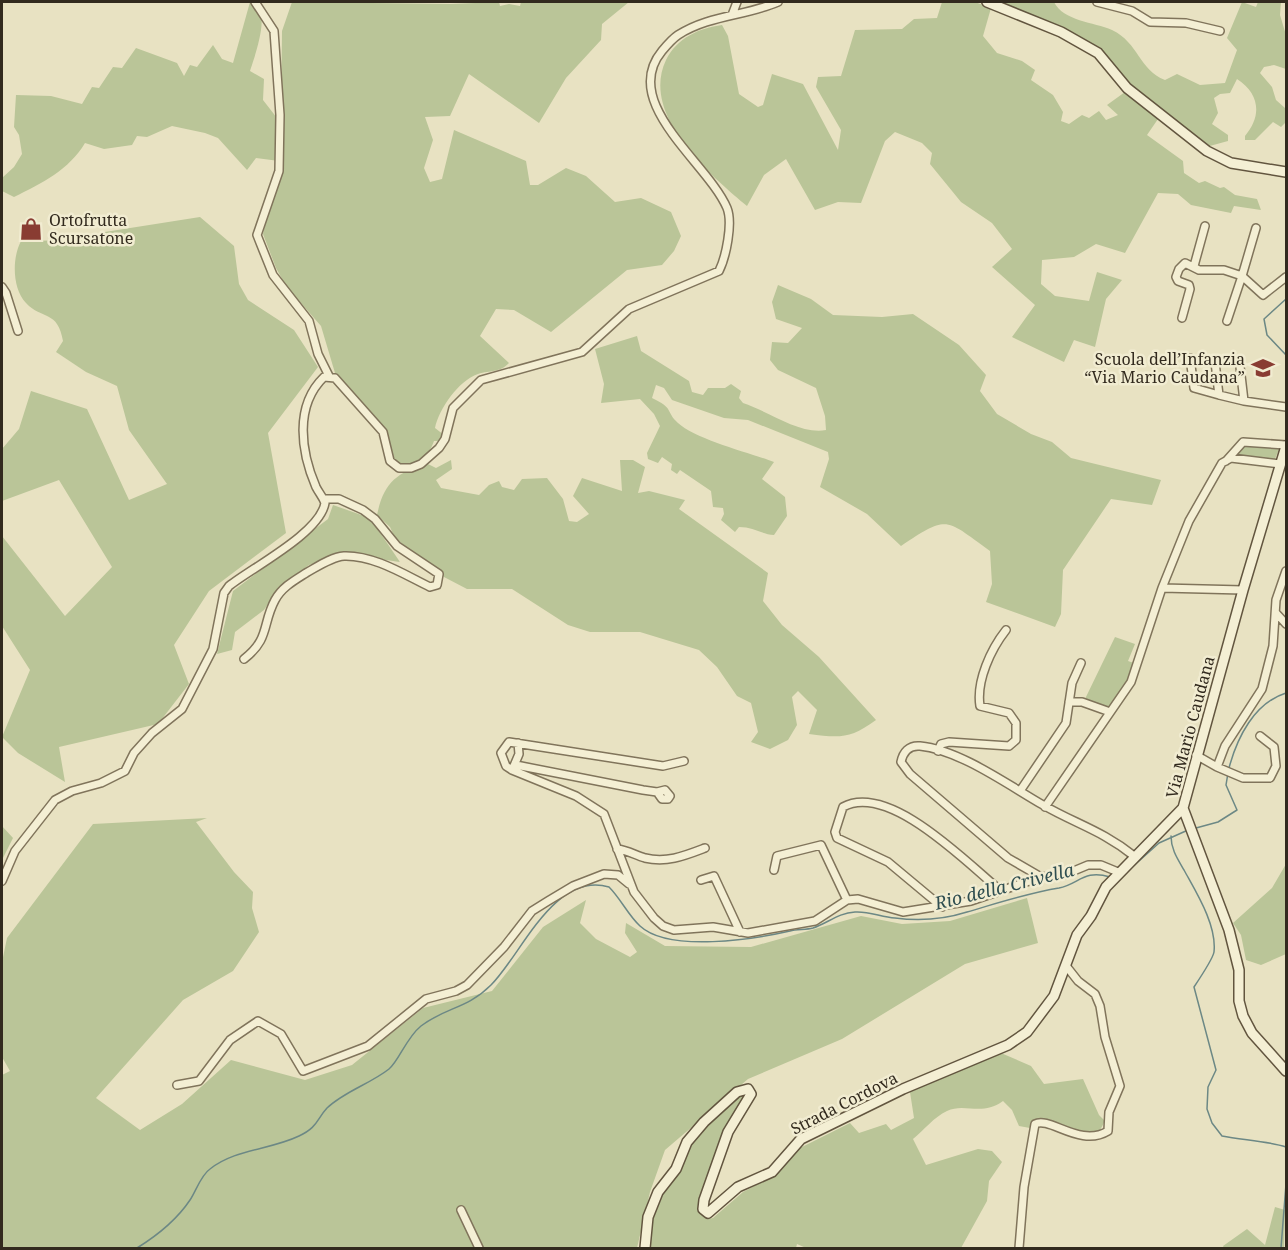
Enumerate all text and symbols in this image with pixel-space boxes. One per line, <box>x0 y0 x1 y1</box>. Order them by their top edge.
place label: Ortofrutta Scursatone <box>49 209 133 249</box>
shop icon: Ortofrutta Scursatone <box>18 216 44 242</box>
place label: Scuola dell’Infanzia “Via Mario Caudana” <box>1084 348 1245 388</box>
school or university icon: Scuola dell’Infanzia “Via Mario Caudana” <box>1250 355 1276 381</box>
street label: Via Mario Caudana <box>1160 653 1220 801</box>
water label: Rio della Crivella <box>931 857 1077 915</box>
street label: Strada Cordova <box>787 1067 901 1139</box>

